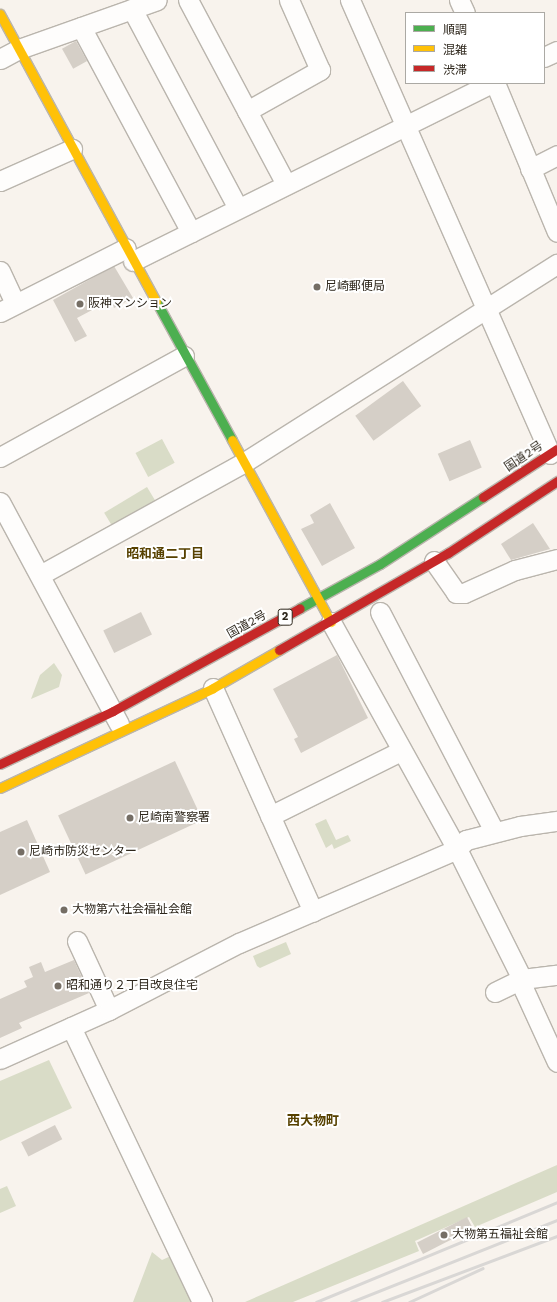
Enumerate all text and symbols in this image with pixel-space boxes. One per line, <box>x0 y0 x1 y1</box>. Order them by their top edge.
legend <box>405 12 545 84</box>
text: 順調 <box>443 23 467 37</box>
text: 混雑 <box>443 43 467 57</box>
text: 渋滞 <box>443 63 467 77</box>
place label: 尼崎郵便局 <box>325 280 385 294</box>
marker: 尼崎郵便局 <box>312 282 322 292</box>
place label: 阪神マンション <box>88 297 172 311</box>
marker: 阪神マンション <box>75 299 85 309</box>
street label: 国道2号 <box>502 439 546 475</box>
district label: 昭和通二丁目 <box>126 546 204 562</box>
street label: 国道2号 <box>225 608 269 642</box>
road number: 2 <box>277 608 293 626</box>
place label: 尼崎南警察署 <box>138 811 210 825</box>
marker: 尼崎南警察署 <box>125 813 135 823</box>
place label: 尼崎市防災センター <box>29 845 137 859</box>
marker: 尼崎市防災センター <box>16 847 26 857</box>
place label: 大物第六社会福祉会館 <box>72 903 192 917</box>
marker: 大物第六社会福祉会館 <box>59 905 69 915</box>
place label: 昭和通り２丁目改良住宅 <box>66 979 198 993</box>
marker: 昭和通り２丁目改良住宅 <box>53 981 63 991</box>
district label: 西大物町 <box>287 1113 339 1129</box>
place label: 大物第五福祉会館 <box>452 1228 548 1242</box>
marker: 大物第五福祉会館 <box>439 1230 449 1240</box>

